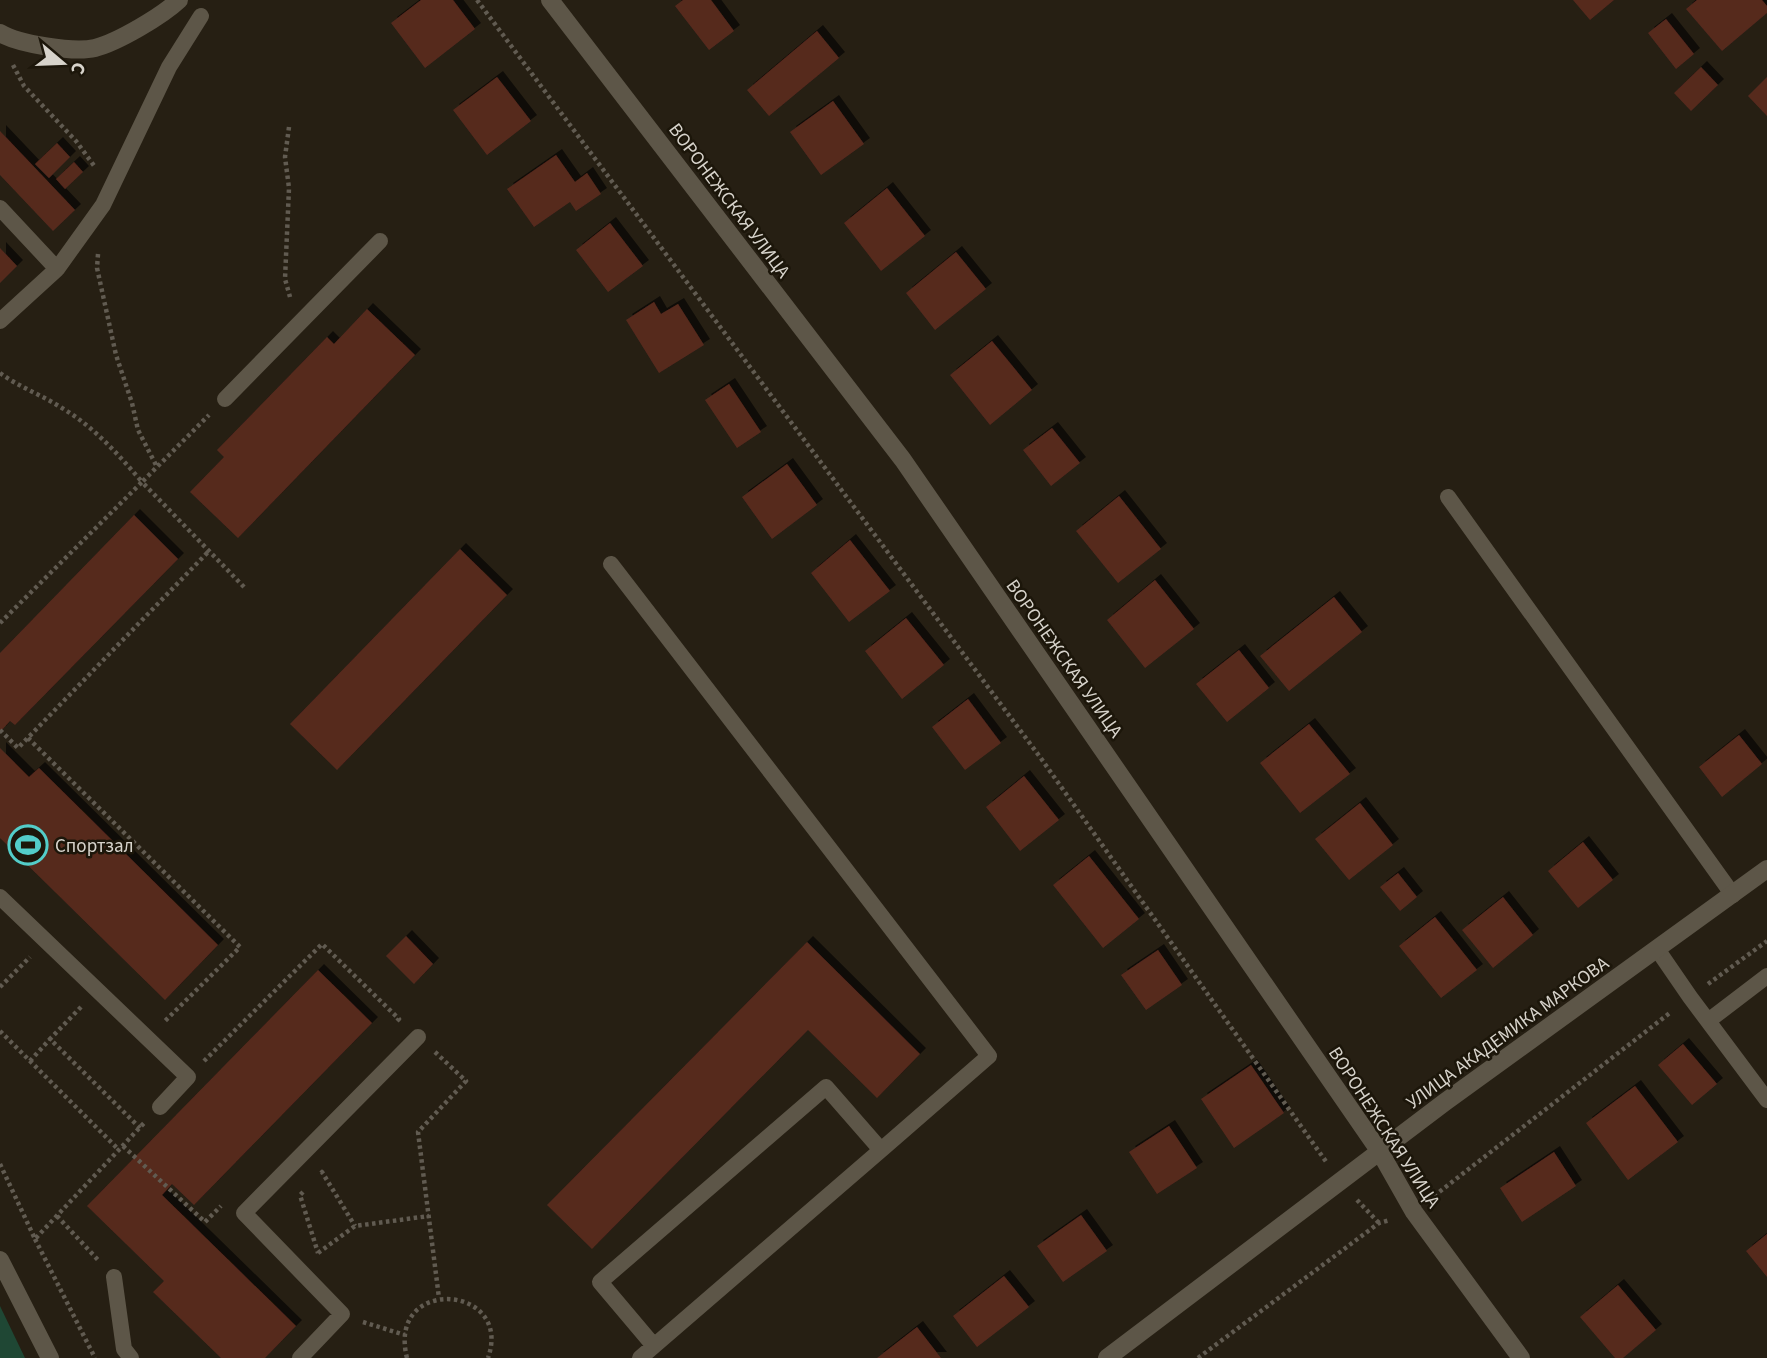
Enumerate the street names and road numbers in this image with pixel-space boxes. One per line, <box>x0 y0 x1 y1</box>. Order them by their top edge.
street label: ВОРОНЕЖСКАЯ УЛИЦА <box>662 118 796 285</box>
street label: ВОРОНЕЖСКАЯ УЛИЦА <box>999 574 1129 744</box>
street label: УЛИЦА АКАДЕМИКА МАРКОВА <box>1401 950 1615 1116</box>
street label: ВОРОНЕЖСКАЯ УЛИЦА <box>1321 1042 1447 1214</box>

